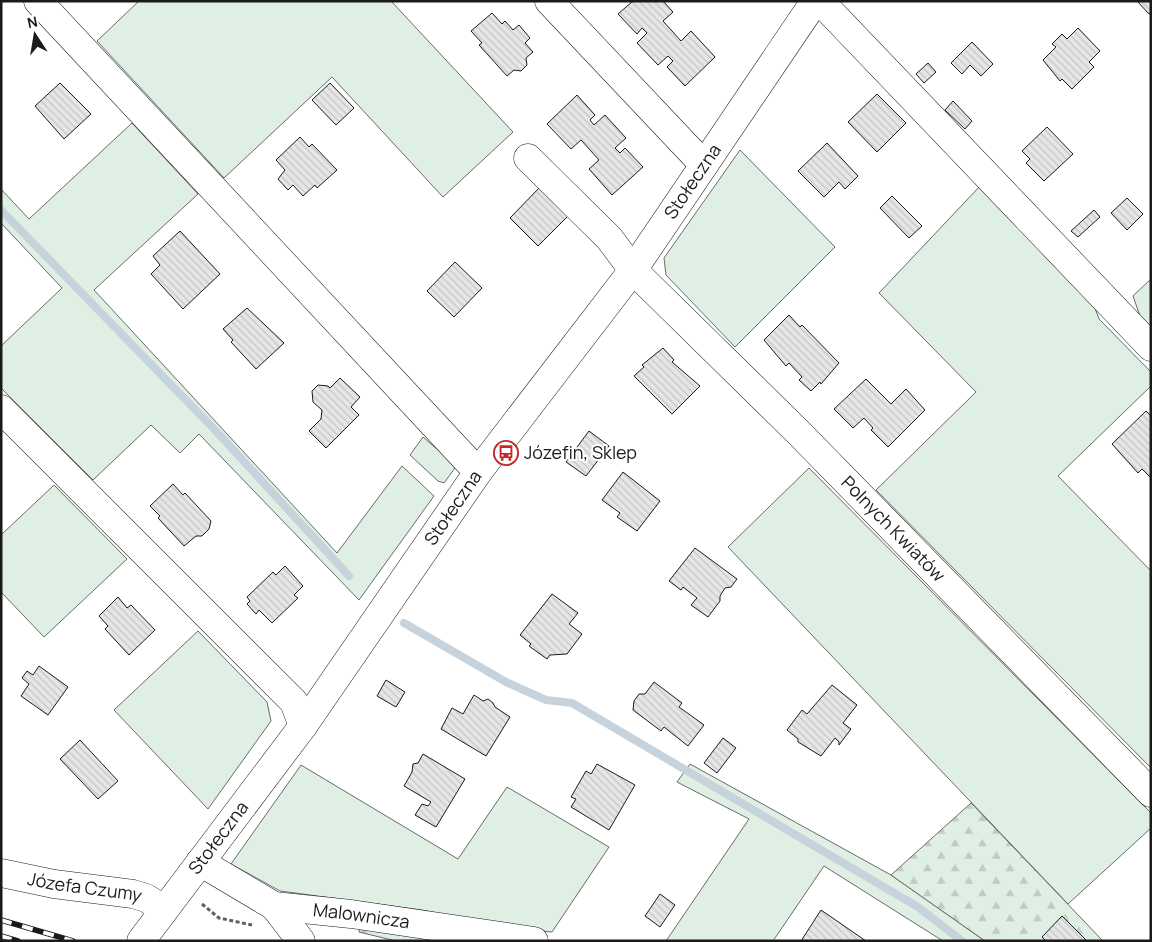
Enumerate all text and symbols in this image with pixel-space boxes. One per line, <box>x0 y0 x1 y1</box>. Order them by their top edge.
north arrow <box>10 10 60 60</box>
text: N <box>25 11 39 32</box>
street label: Stołeczna <box>658 139 726 223</box>
bus stop icon: Józefin, Sklep <box>493 440 519 466</box>
place label: Józefin, Sklep <box>524 440 637 464</box>
street label: Stołeczna <box>418 465 487 550</box>
street label: Polnych Kwiatów <box>837 470 951 587</box>
street label: Stołeczna <box>182 796 253 879</box>
street label: Józefa Czumy <box>26 866 146 907</box>
street label: Malownicza <box>312 897 411 934</box>

